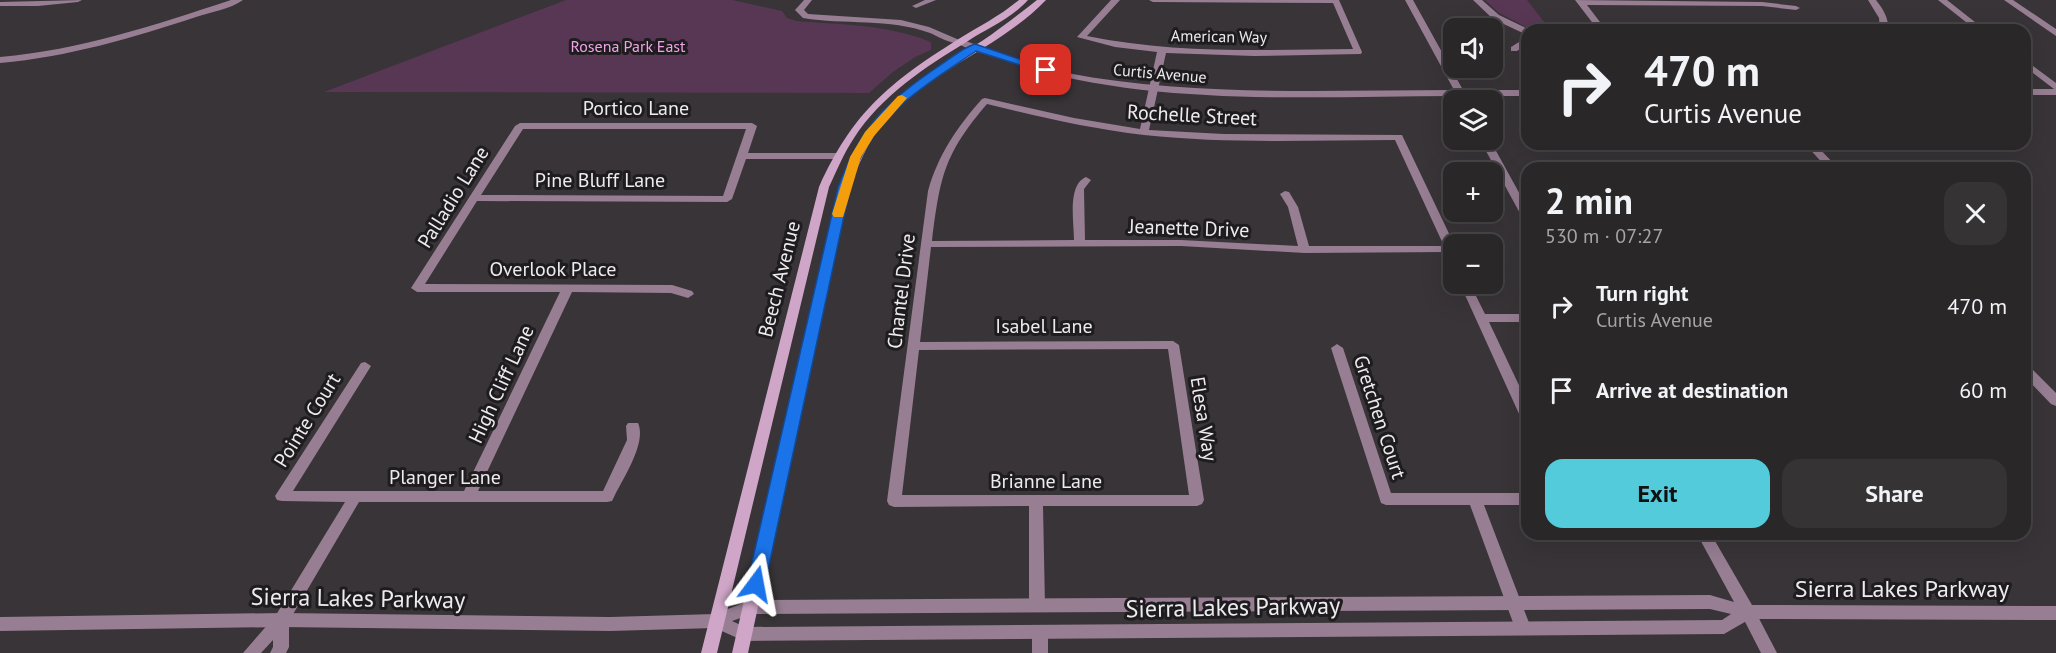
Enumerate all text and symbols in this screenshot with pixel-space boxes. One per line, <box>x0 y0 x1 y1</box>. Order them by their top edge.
map controls <box>1443 18 1503 294</box>
button: sound <box>1443 18 1503 78</box>
street label: American Way <box>1171 25 1268 47</box>
park label: Rosena Park East <box>570 36 686 56</box>
text: 470 m <box>1644 43 1760 98</box>
pin <box>1020 44 1071 95</box>
icon: right <box>1545 48 1623 126</box>
icon: arrive <box>1029 53 1062 86</box>
street label: Curtis Avenue <box>1113 59 1207 87</box>
button: layers <box>1443 90 1503 150</box>
street label: Portico Lane <box>583 95 689 121</box>
text: Curtis Avenue <box>1644 96 1802 130</box>
street label: Rochelle Street <box>1126 99 1258 131</box>
street label: Palladio Lane <box>411 141 495 253</box>
button: + <box>1443 162 1503 222</box>
street label: Pine Bluff Lane <box>535 167 665 193</box>
text: 2 min <box>1545 177 1633 224</box>
button: close <box>1944 182 2007 245</box>
street label: Jeanette Drive <box>1127 213 1250 243</box>
street label: Beech Avenue <box>752 218 806 340</box>
text: 530 m · 07:27 <box>1545 223 1663 249</box>
street label: Chantel Drive <box>881 232 921 350</box>
button: − <box>1443 234 1503 294</box>
street label: Overlook Place <box>490 256 617 282</box>
text: Turn right <box>1596 279 1688 307</box>
icon: right <box>1545 290 1578 323</box>
text: 470 m <box>1947 292 2007 320</box>
text: Curtis Avenue <box>1596 307 1713 333</box>
street label: Isabel Lane <box>995 313 1093 339</box>
street label: High Cliff Lane <box>462 321 540 447</box>
street label: Gretchen Court <box>1348 352 1412 482</box>
street label: Pointe Court <box>268 368 346 472</box>
icon: arrive <box>1545 374 1578 407</box>
street label: Elesa Way <box>1185 375 1224 464</box>
text: Arrive at destination <box>1596 376 1788 404</box>
text: 60 m <box>1959 376 2007 404</box>
button: Exit <box>1545 459 1770 528</box>
button: Share <box>1782 459 2007 528</box>
street label: Planger Lane <box>389 464 501 490</box>
street label: Brianne Lane <box>990 468 1102 494</box>
position arrow <box>724 552 788 616</box>
street label: Sierra Lakes Parkway <box>1795 573 2009 604</box>
street label: Sierra Lakes Parkway <box>250 581 466 615</box>
street label: Sierra Lakes Parkway <box>1125 590 1341 624</box>

